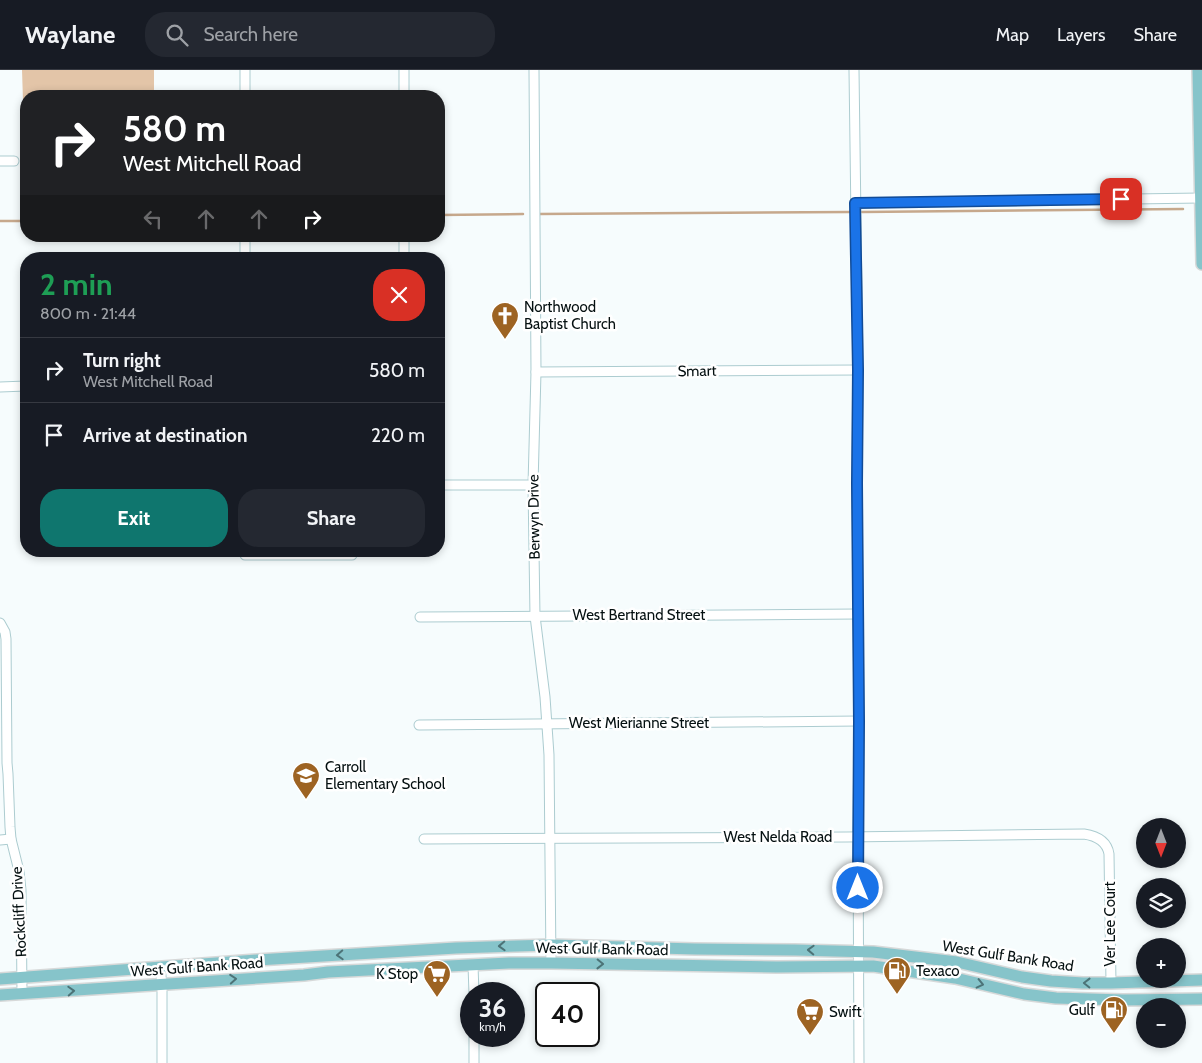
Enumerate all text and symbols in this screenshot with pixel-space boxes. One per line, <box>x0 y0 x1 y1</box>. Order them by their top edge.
search box <box>145 12 495 57</box>
text: Waylane <box>25 20 115 49</box>
icon: search <box>163 21 191 49</box>
text: Search here <box>203 23 298 46</box>
text: Map <box>996 24 1029 46</box>
text: Layers <box>1057 24 1106 46</box>
text: Share <box>1134 24 1177 46</box>
text: 580 m <box>123 107 226 150</box>
icon: right <box>40 110 105 175</box>
text: West Mitchell Road <box>123 150 302 177</box>
pin <box>1100 178 1142 220</box>
icon: arrive <box>1107 185 1135 213</box>
icon: left <box>139 205 167 233</box>
icon: ahead <box>192 205 220 233</box>
icon: ahead <box>245 205 273 233</box>
icon: right <box>298 205 326 233</box>
text: 2 min <box>40 266 112 303</box>
button: close <box>373 269 425 321</box>
place label: Northwood Baptist Church <box>524 298 616 333</box>
church icon: Northwood Baptist Church <box>490 301 520 340</box>
text: 800 m · 21:44 <box>40 304 136 323</box>
text: Turn right <box>83 349 161 372</box>
icon: right <box>40 356 68 384</box>
text: 580 m <box>369 359 425 382</box>
street label: Smart <box>677 362 717 380</box>
text: West Mitchell Road <box>83 372 213 391</box>
icon: arrive <box>40 421 68 449</box>
text: Arrive at destination <box>83 424 247 447</box>
text: 220 m <box>371 424 425 447</box>
street label: Berwyn Drive <box>524 474 544 560</box>
button: Exit <box>40 489 228 547</box>
button: Share <box>238 489 425 547</box>
street label: West Bertrand Street <box>573 606 705 624</box>
street label: West Mierianne Street <box>569 714 709 732</box>
place label: Carroll Elementary School <box>325 758 446 793</box>
school or university icon: Carroll Elementary School <box>291 761 321 800</box>
north arrow <box>1136 818 1186 868</box>
map controls <box>1136 818 1186 1048</box>
street label: West Nelda Road <box>724 828 832 846</box>
position arrow <box>831 861 883 913</box>
street label: Rockcliff Drive <box>8 866 30 958</box>
button: layers <box>1136 878 1186 928</box>
street label: Ver Lee Court <box>1101 881 1119 967</box>
street label: West Gulf Bank Road <box>941 937 1075 975</box>
button: + <box>1136 938 1186 988</box>
street label: West Gulf Bank Road <box>535 939 669 959</box>
one-way arrow <box>498 940 506 951</box>
one-way arrow <box>807 945 815 956</box>
one-way arrow <box>336 950 344 961</box>
street label: West Gulf Bank Road <box>130 953 264 981</box>
fuel station icon: Texaco <box>882 956 912 995</box>
one-way arrow <box>596 958 604 969</box>
supermarket icon: K Stop <box>422 959 452 998</box>
place label: Texaco <box>916 962 960 980</box>
place label: K Stop <box>376 965 418 983</box>
one-way arrow <box>229 974 237 985</box>
one-way arrow <box>975 978 984 989</box>
one-way arrow <box>1082 978 1090 988</box>
speed limit sign: 40 <box>535 982 600 1047</box>
one-way arrow <box>67 985 75 996</box>
text: 36 <box>479 993 506 1023</box>
fuel station icon: Gulf <box>1099 995 1129 1034</box>
supermarket icon: Swift <box>795 997 825 1036</box>
button: − <box>1136 998 1186 1048</box>
place label: Gulf <box>1069 1001 1095 1019</box>
place label: Swift <box>829 1003 862 1021</box>
text: km/h <box>479 1019 506 1034</box>

